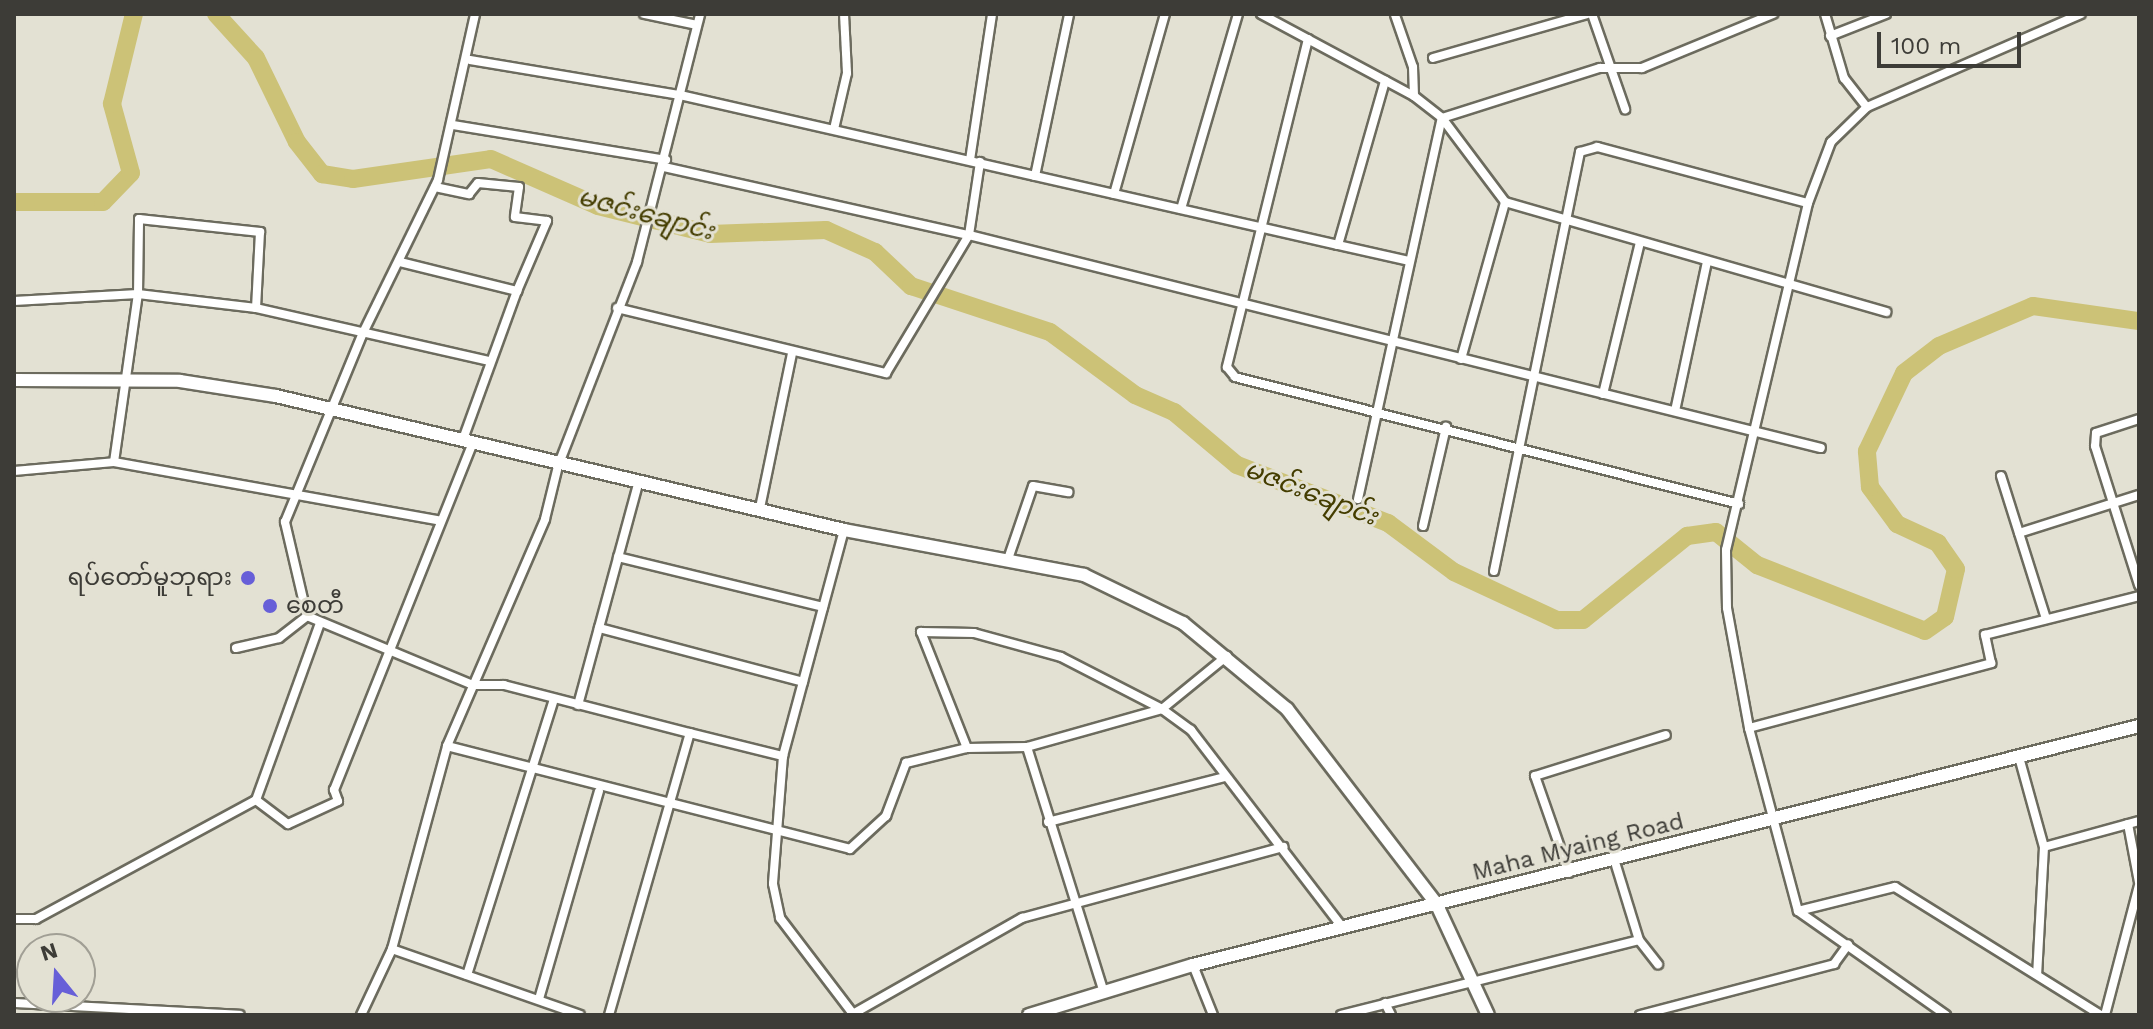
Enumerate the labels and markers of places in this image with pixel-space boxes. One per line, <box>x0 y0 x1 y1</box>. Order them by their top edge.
place label: ရပ်တော်မူဘုရား <box>68 564 232 592</box>
marker: ရပ်တော်မူဘုရား <box>239 569 257 587</box>
place label: စေတီ <box>286 592 344 620</box>
marker: စေတီ <box>261 597 279 615</box>

